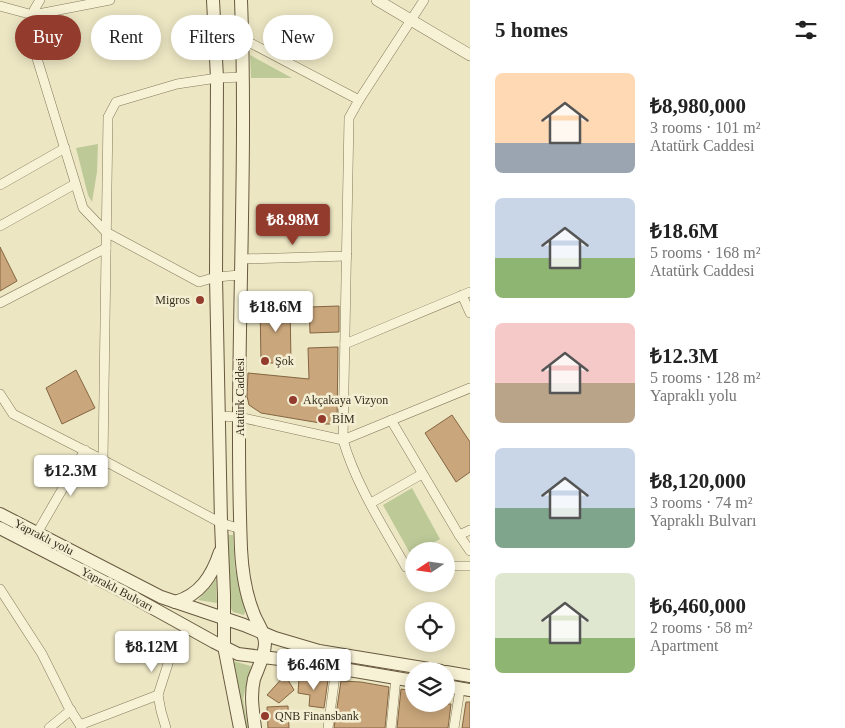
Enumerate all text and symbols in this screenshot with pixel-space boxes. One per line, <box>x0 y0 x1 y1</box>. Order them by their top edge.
chip: Buy <box>15 15 81 60</box>
chip: Rent <box>91 15 161 60</box>
chip: Filters <box>171 15 253 60</box>
chip: New <box>263 15 333 60</box>
icon: filters <box>792 16 820 44</box>
text: 5 homes <box>495 18 568 42</box>
icon: home <box>535 93 595 153</box>
text: ₺8,980,000 <box>650 94 746 118</box>
text: 3 rooms · 101 m² <box>650 119 761 136</box>
text: Atatürk Caddesi <box>650 137 754 154</box>
pin: ₺8.98M <box>252 204 334 246</box>
text: ₺8.98M <box>267 211 319 228</box>
icon: home <box>535 218 595 278</box>
text: ₺18.6M <box>650 219 719 243</box>
text: 5 rooms · 168 m² <box>650 244 761 261</box>
text: Atatürk Caddesi <box>650 262 754 279</box>
pin: ₺18.6M <box>235 290 317 333</box>
place label: Migros <box>155 293 190 307</box>
marker: Migros <box>194 294 206 306</box>
text: ₺18.6M <box>250 298 302 315</box>
icon: home <box>535 343 595 403</box>
text: ₺12.3M <box>650 344 719 368</box>
place label: Şok <box>275 354 294 368</box>
marker: Şok <box>259 355 271 367</box>
street label: Atatürk Caddesi <box>233 357 247 436</box>
text: 5 rooms · 128 m² <box>650 369 761 386</box>
text: Yapraklı yolu <box>650 387 737 404</box>
place label: Akçakaya Vizyon <box>303 393 388 407</box>
marker: Akçakaya Vizyon <box>287 394 299 406</box>
place label: BİM <box>332 412 355 426</box>
marker: BİM <box>316 413 328 425</box>
pin: ₺12.3M <box>30 454 112 497</box>
text: ₺12.3M <box>45 462 97 479</box>
icon: home <box>535 468 595 528</box>
text: ₺8,120,000 <box>650 469 746 493</box>
text: 3 rooms · 74 m² <box>650 494 753 511</box>
text: Yapraklı Bulvarı <box>650 512 756 529</box>
street label: Yapraklı yolu <box>12 516 76 558</box>
north arrow <box>405 542 455 592</box>
map controls <box>405 542 455 712</box>
street label: Yapraklı Bulvarı <box>78 564 156 614</box>
icon: home <box>535 593 595 653</box>
text: ₺6,460,000 <box>650 594 746 618</box>
button: locate <box>405 602 455 652</box>
text: 2 rooms · 58 m² <box>650 619 753 636</box>
pin: ₺8.12M <box>111 630 193 673</box>
text: Apartment <box>650 637 718 654</box>
text: ₺8.12M <box>126 638 178 655</box>
pin: ₺6.46M <box>273 648 355 691</box>
text: ₺6.46M <box>288 656 340 673</box>
button: layers <box>405 662 455 712</box>
place label: QNB Finansbank <box>275 709 359 723</box>
marker: QNB Finansbank <box>259 710 271 722</box>

